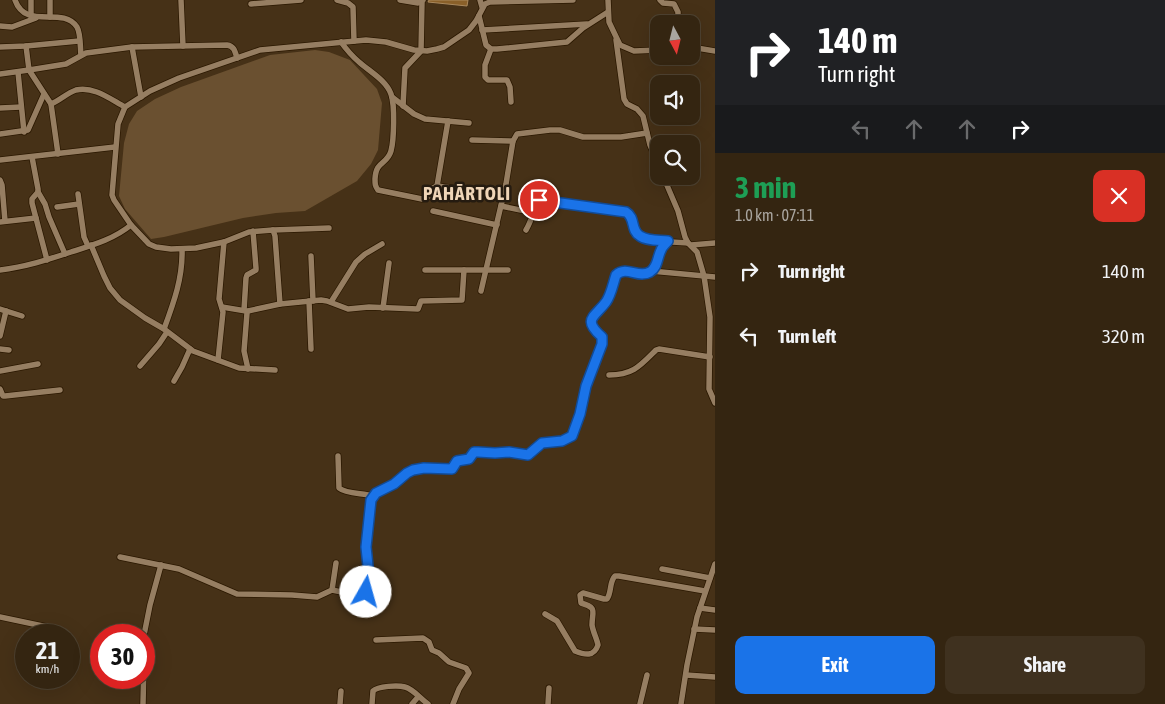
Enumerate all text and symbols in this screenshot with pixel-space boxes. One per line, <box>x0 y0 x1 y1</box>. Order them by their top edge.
north arrow <box>650 15 700 65</box>
map controls <box>650 15 700 185</box>
icon: right <box>735 20 800 85</box>
text: 140 m <box>818 20 897 60</box>
text: Turn right <box>818 61 895 87</box>
button: sound <box>650 75 700 125</box>
icon: left <box>847 115 875 143</box>
icon: ahead <box>900 115 928 143</box>
icon: ahead <box>953 115 981 143</box>
icon: right <box>1006 115 1034 143</box>
button: search <box>650 135 700 185</box>
text: 3 min <box>735 170 796 204</box>
button: close <box>1093 170 1145 222</box>
pin <box>518 179 560 221</box>
district label: PAHĀRTOLI <box>423 182 511 204</box>
icon: arrive <box>525 186 553 214</box>
text: 1.0 km · 07:11 <box>735 206 814 224</box>
icon: right <box>735 257 763 285</box>
text: Turn right <box>778 260 845 282</box>
text: 140 m <box>1102 260 1145 282</box>
icon: left <box>735 322 763 350</box>
text: Turn left <box>778 325 836 347</box>
text: 320 m <box>1102 325 1145 347</box>
position arrow <box>339 565 391 617</box>
speed limit sign: 30 <box>90 624 155 689</box>
text: 21 <box>36 636 59 664</box>
button: Exit <box>735 636 935 694</box>
button: Share <box>945 636 1145 694</box>
text: km/h <box>36 662 59 676</box>

